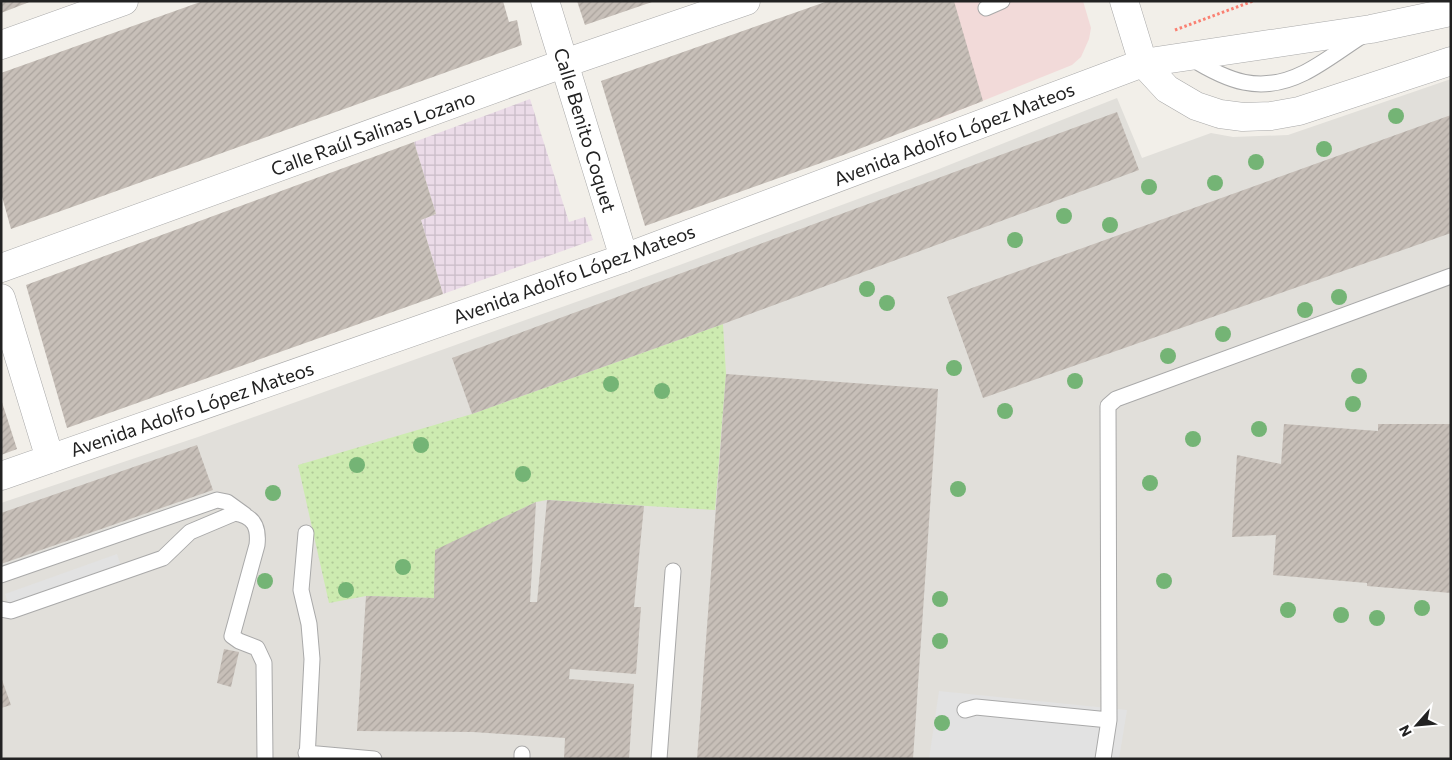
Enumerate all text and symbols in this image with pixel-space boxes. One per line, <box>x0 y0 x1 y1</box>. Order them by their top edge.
street label: Calle Benito Coquet <box>550 45 621 215</box>
street label: Avenida Adolfo López Mateos <box>830 77 1077 190</box>
street label: Calle Raúl Salinas Lozano <box>268 85 478 180</box>
street label: Avenida Adolfo López Mateos <box>450 219 698 328</box>
street label: Avenida Adolfo López Mateos <box>67 356 317 461</box>
north arrow <box>1392 700 1442 750</box>
text: N <box>1395 723 1415 740</box>

